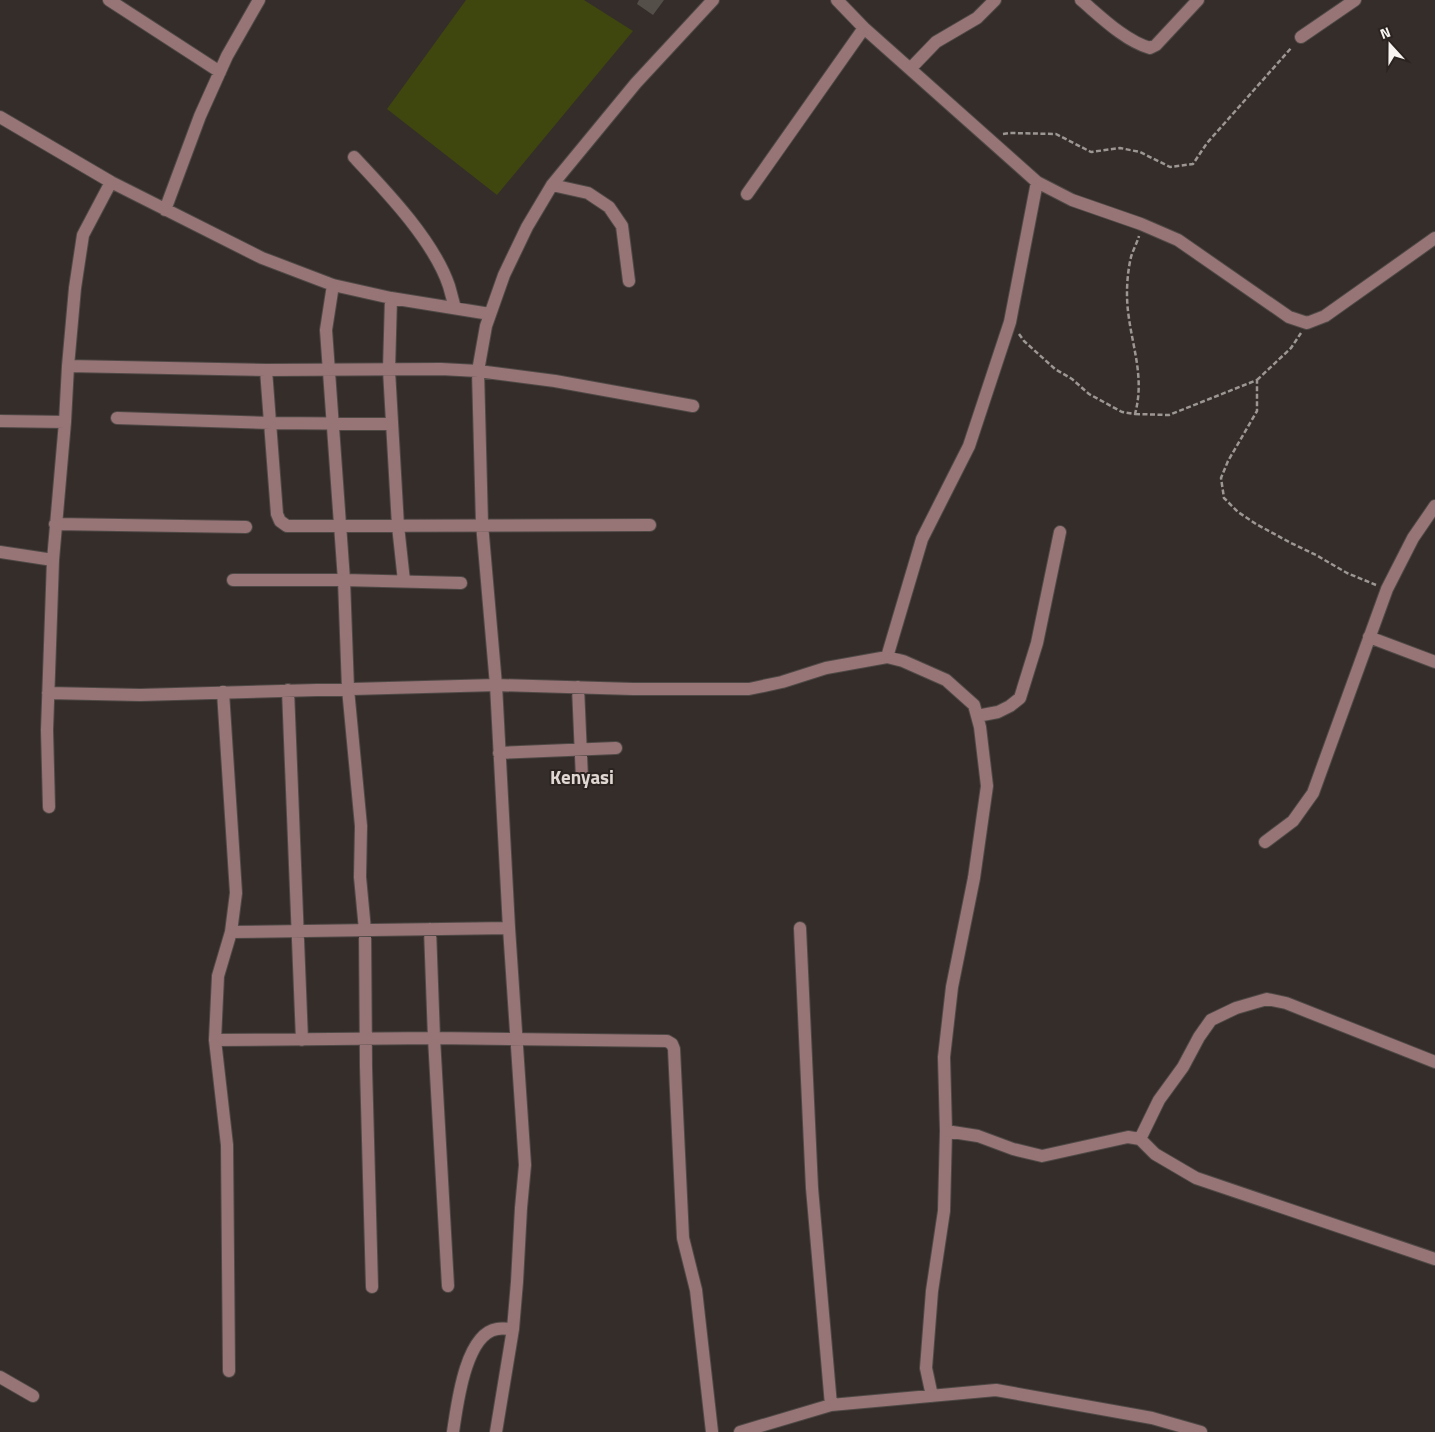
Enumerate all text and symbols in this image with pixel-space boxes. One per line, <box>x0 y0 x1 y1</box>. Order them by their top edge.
north arrow <box>1365 20 1415 70</box>
text: N <box>1377 21 1393 44</box>
district label: Kenyasi <box>550 762 614 791</box>

